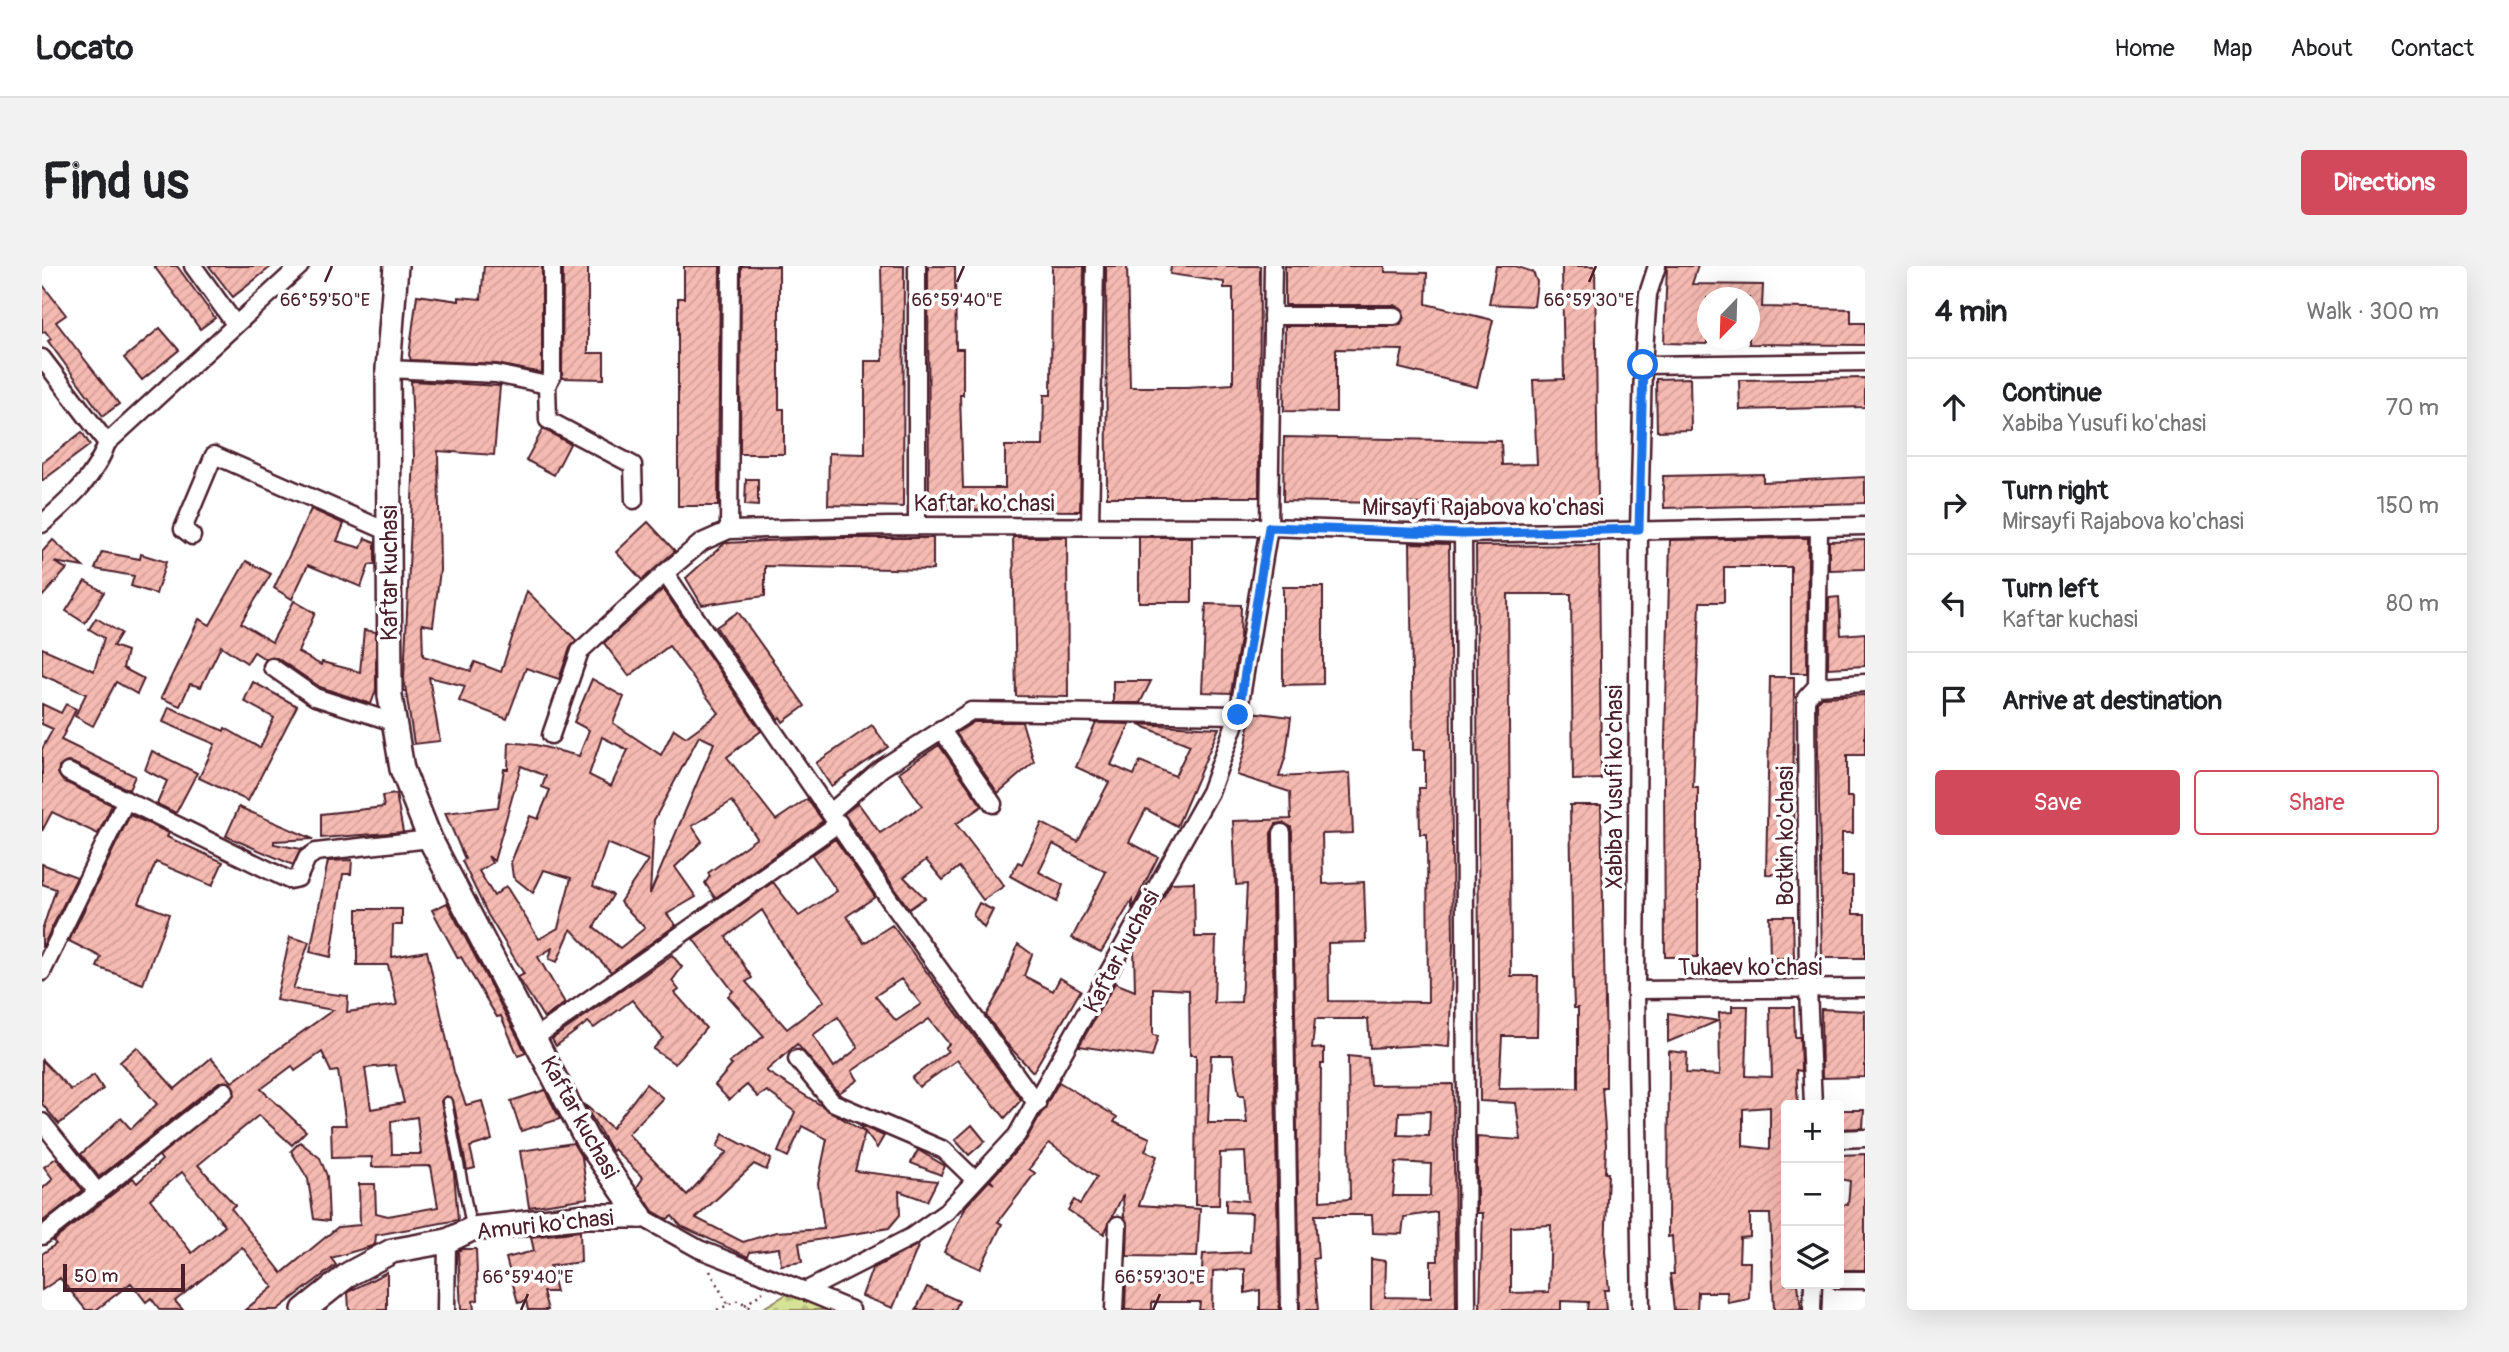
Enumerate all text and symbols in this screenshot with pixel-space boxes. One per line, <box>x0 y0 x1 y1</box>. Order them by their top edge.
text: Locato <box>35 28 133 69</box>
text: Home <box>2114 34 2175 63</box>
text: Map <box>2213 34 2253 63</box>
text: About <box>2291 34 2353 63</box>
text: Contact <box>2391 34 2474 63</box>
button: Directions <box>2301 150 2467 215</box>
text: Find us <box>42 152 189 213</box>
north arrow <box>1697 287 1760 350</box>
text: 66°59'50"E <box>280 289 370 312</box>
text: 66°59'40"E <box>912 289 1002 312</box>
text: 66°59'30"E <box>1544 289 1634 312</box>
text: 4 min <box>1935 293 2008 330</box>
text: Walk · 300 m <box>2307 297 2439 326</box>
route start <box>1627 349 1658 380</box>
text: Continue <box>2002 377 2102 409</box>
icon: ahead <box>1935 388 1973 426</box>
text: 70 m <box>2386 393 2439 422</box>
text: Xabiba Yusufi ko'chasi <box>2002 409 2206 438</box>
text: Turn right <box>2002 475 2108 507</box>
icon: right <box>1935 486 1973 524</box>
street label: Kaftar ko'chasi <box>913 489 1055 518</box>
text: 150 m <box>2376 491 2439 520</box>
street label: Mirsayfi Rajabova ko'chasi <box>1362 493 1604 522</box>
street label: Kaftar kuchasi <box>375 505 404 641</box>
text: Mirsayfi Rajabova ko'chasi <box>2002 507 2244 536</box>
text: Turn left <box>2002 573 2098 605</box>
icon: left <box>1935 584 1973 622</box>
text: 80 m <box>2386 589 2439 618</box>
text: Kaftar kuchasi <box>2002 605 2138 634</box>
icon: arrive <box>1935 682 1973 720</box>
street label: Xabiba Yusufi ko'chasi <box>1600 685 1629 889</box>
text: Arrive at destination <box>2002 685 2222 717</box>
route end <box>1222 699 1253 730</box>
street label: Botkin ko'chasi <box>1771 766 1800 906</box>
button: Save <box>1935 770 2180 835</box>
button: Share <box>2194 770 2439 835</box>
street label: Kaftar kuchasi <box>1077 884 1166 1018</box>
street label: Tukaev ko'chasi <box>1678 953 1822 982</box>
street label: Kaftar kuchasi <box>534 1051 625 1184</box>
map controls <box>1781 1100 1844 1289</box>
button: + <box>1781 1100 1844 1163</box>
button: − <box>1781 1163 1844 1226</box>
street label: Amuri ko'chasi <box>475 1203 615 1246</box>
button: layers <box>1781 1226 1844 1289</box>
scale bar <box>63 1261 186 1293</box>
text: 50 m <box>74 1264 118 1288</box>
text: 66°59'40"E <box>483 1266 573 1289</box>
text: 66°59'30"E <box>1115 1266 1205 1289</box>

